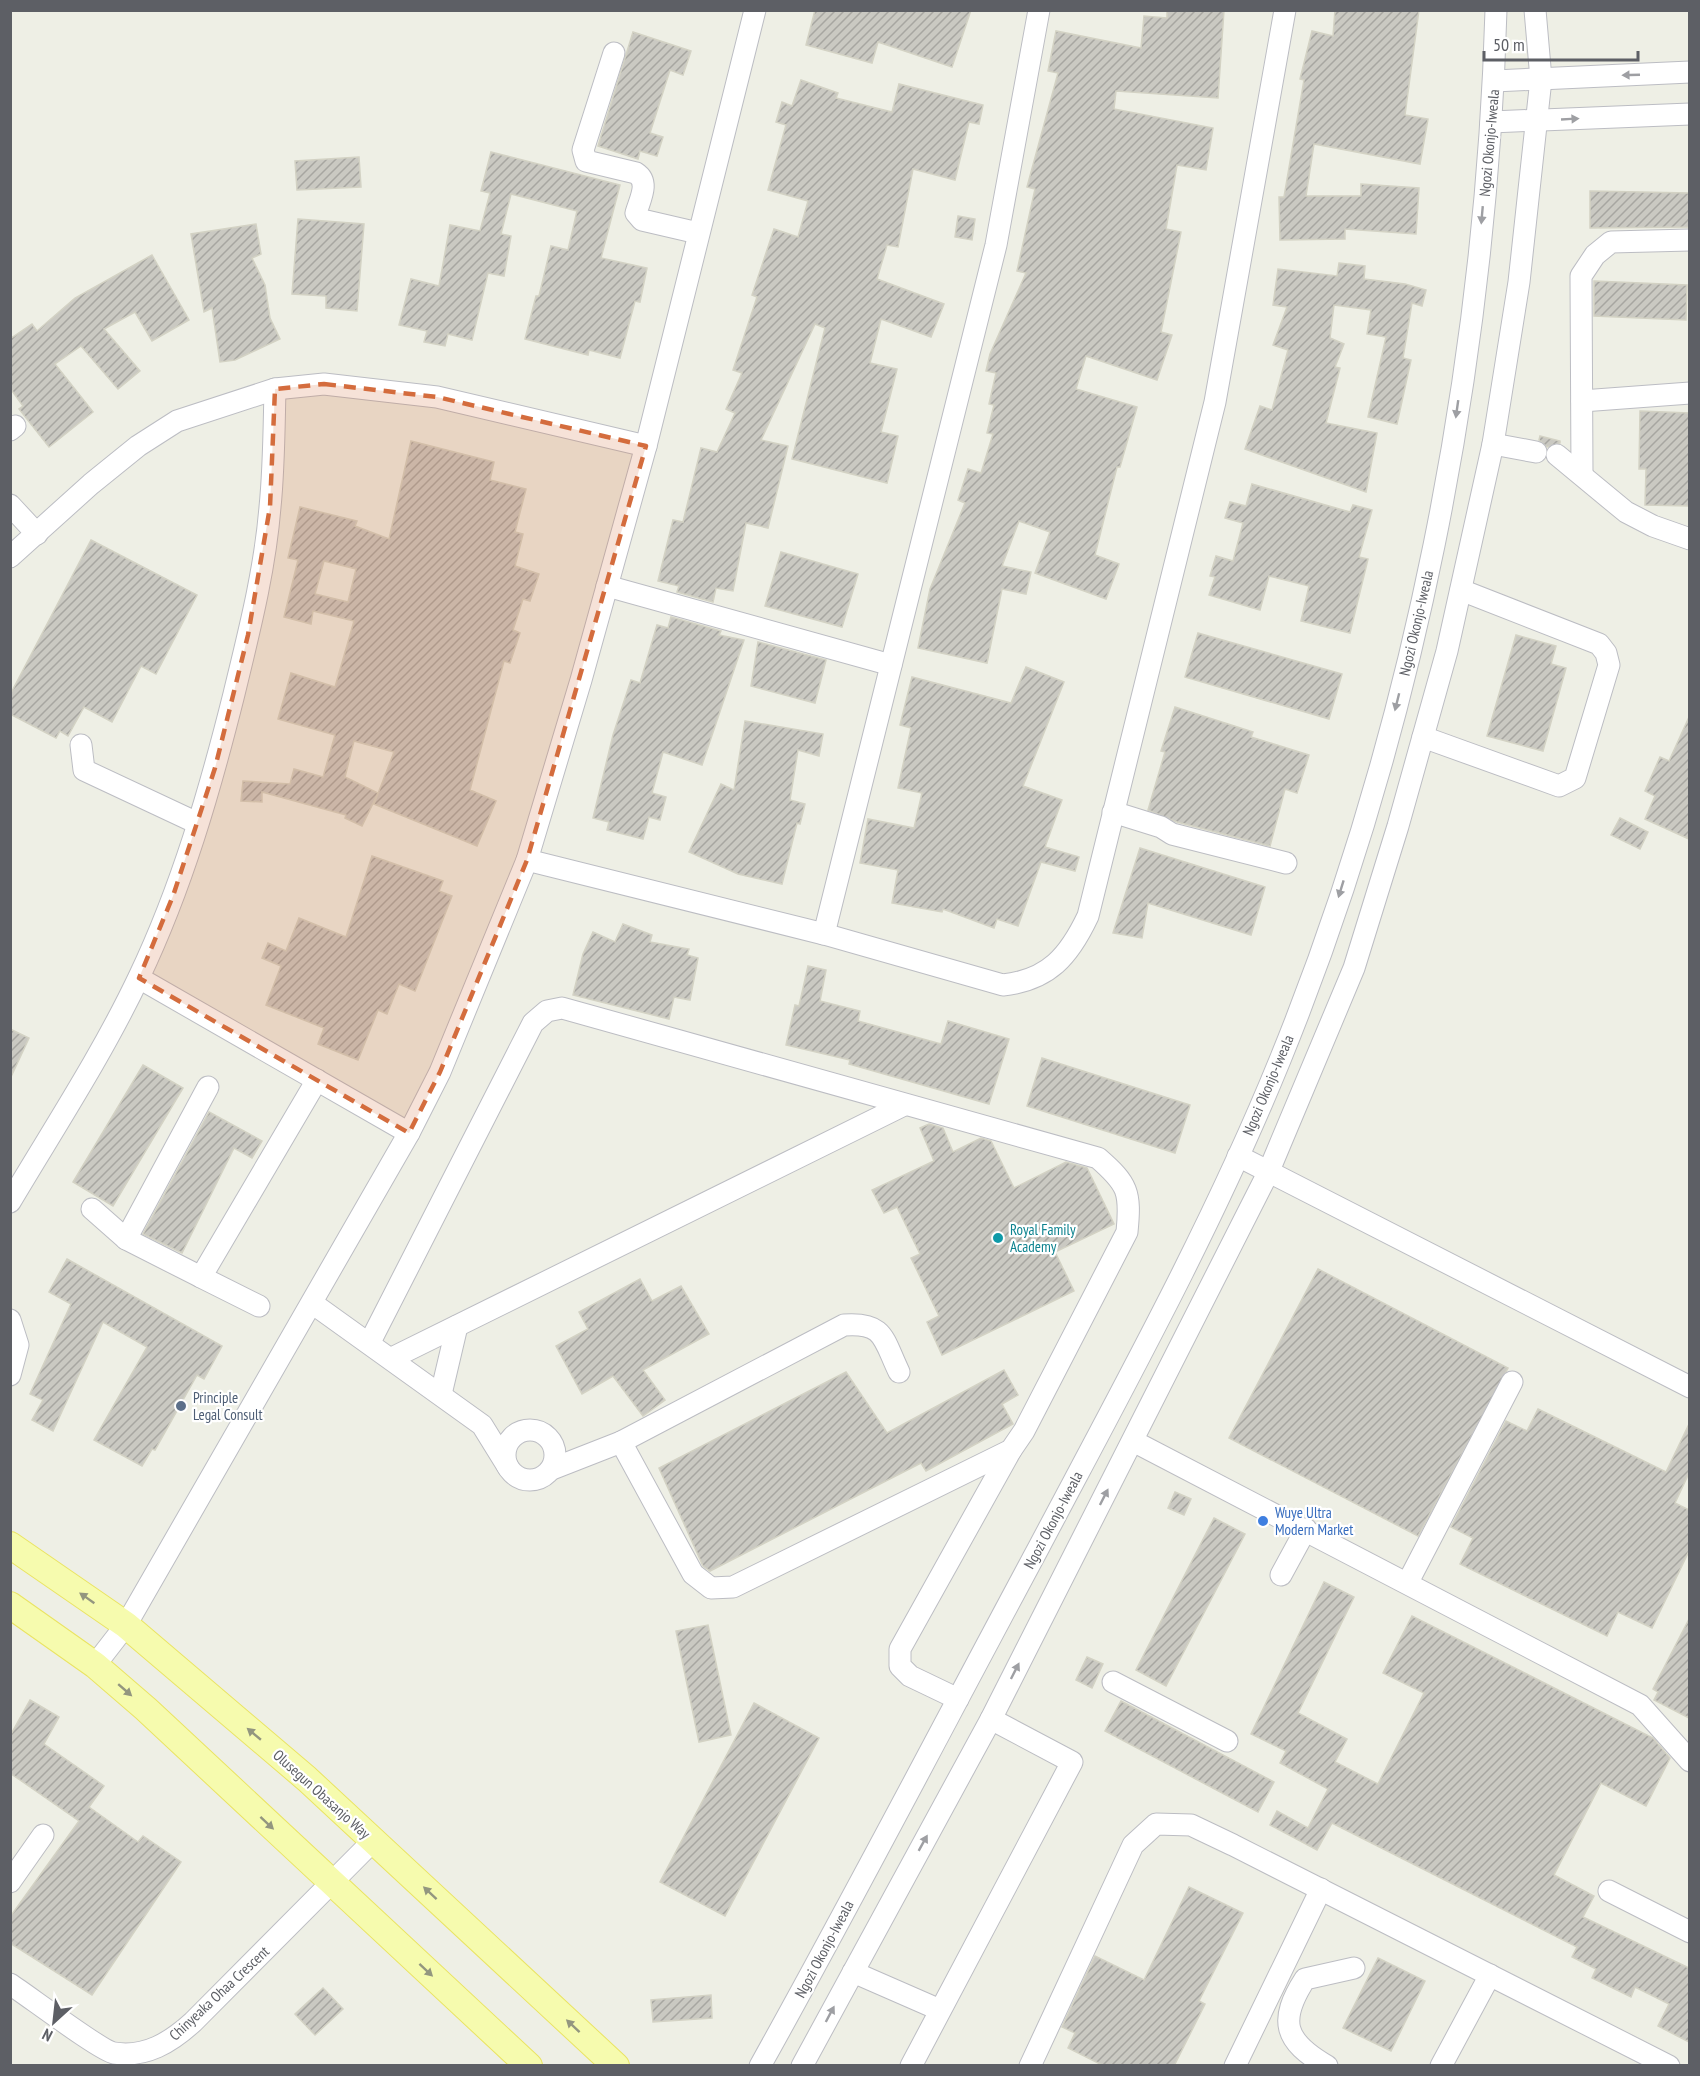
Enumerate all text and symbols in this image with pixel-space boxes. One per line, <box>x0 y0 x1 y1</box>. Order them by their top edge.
scale bar <box>1484 24 1638 62</box>
text: 50 m <box>1493 33 1525 56</box>
one-way arrow <box>1622 70 1641 80</box>
street label: Ngozi Okonjo-Iweala <box>1475 89 1503 197</box>
one-way arrow <box>1561 115 1580 124</box>
one-way arrow <box>1477 206 1487 225</box>
one-way arrow <box>1452 399 1461 418</box>
street label: Ngozi Okonjo-Iweala <box>1395 568 1437 678</box>
one-way arrow <box>1392 693 1402 712</box>
one-way arrow <box>1336 880 1345 898</box>
street label: Ngozi Okonjo-Iweala <box>1238 1032 1298 1138</box>
place label: Royal Family Academy <box>1010 1220 1076 1256</box>
marker: Royal Family Academy <box>991 1231 1005 1245</box>
place label: Principle Legal Consult <box>193 1388 263 1424</box>
marker: Principle Legal Consult <box>174 1399 188 1413</box>
street label: Ngozi Okonjo-Iweala <box>1019 1468 1087 1572</box>
one-way arrow <box>1100 1489 1109 1506</box>
place label: Wuye Ultra Modern Market <box>1275 1503 1353 1539</box>
marker: Wuye Ultra Modern Market <box>1256 1514 1270 1528</box>
one-way arrow <box>79 1592 95 1604</box>
one-way arrow <box>1010 1662 1020 1680</box>
one-way arrow <box>117 1683 132 1696</box>
one-way arrow <box>247 1728 262 1741</box>
street label: Olusegun Obasanjo Way <box>269 1745 375 1843</box>
one-way arrow <box>260 1816 275 1830</box>
one-way arrow <box>918 1834 928 1851</box>
one-way arrow <box>423 1887 438 1900</box>
street label: Ngozi Okonjo-Iweala <box>790 1897 858 2001</box>
street label: Chinyeaka Ohaa Crescent <box>165 1942 273 2044</box>
one-way arrow <box>418 1963 433 1977</box>
north arrow <box>24 1992 84 2052</box>
one-way arrow <box>825 2005 835 2022</box>
one-way arrow <box>566 2020 581 2033</box>
text: N <box>39 2024 56 2046</box>

